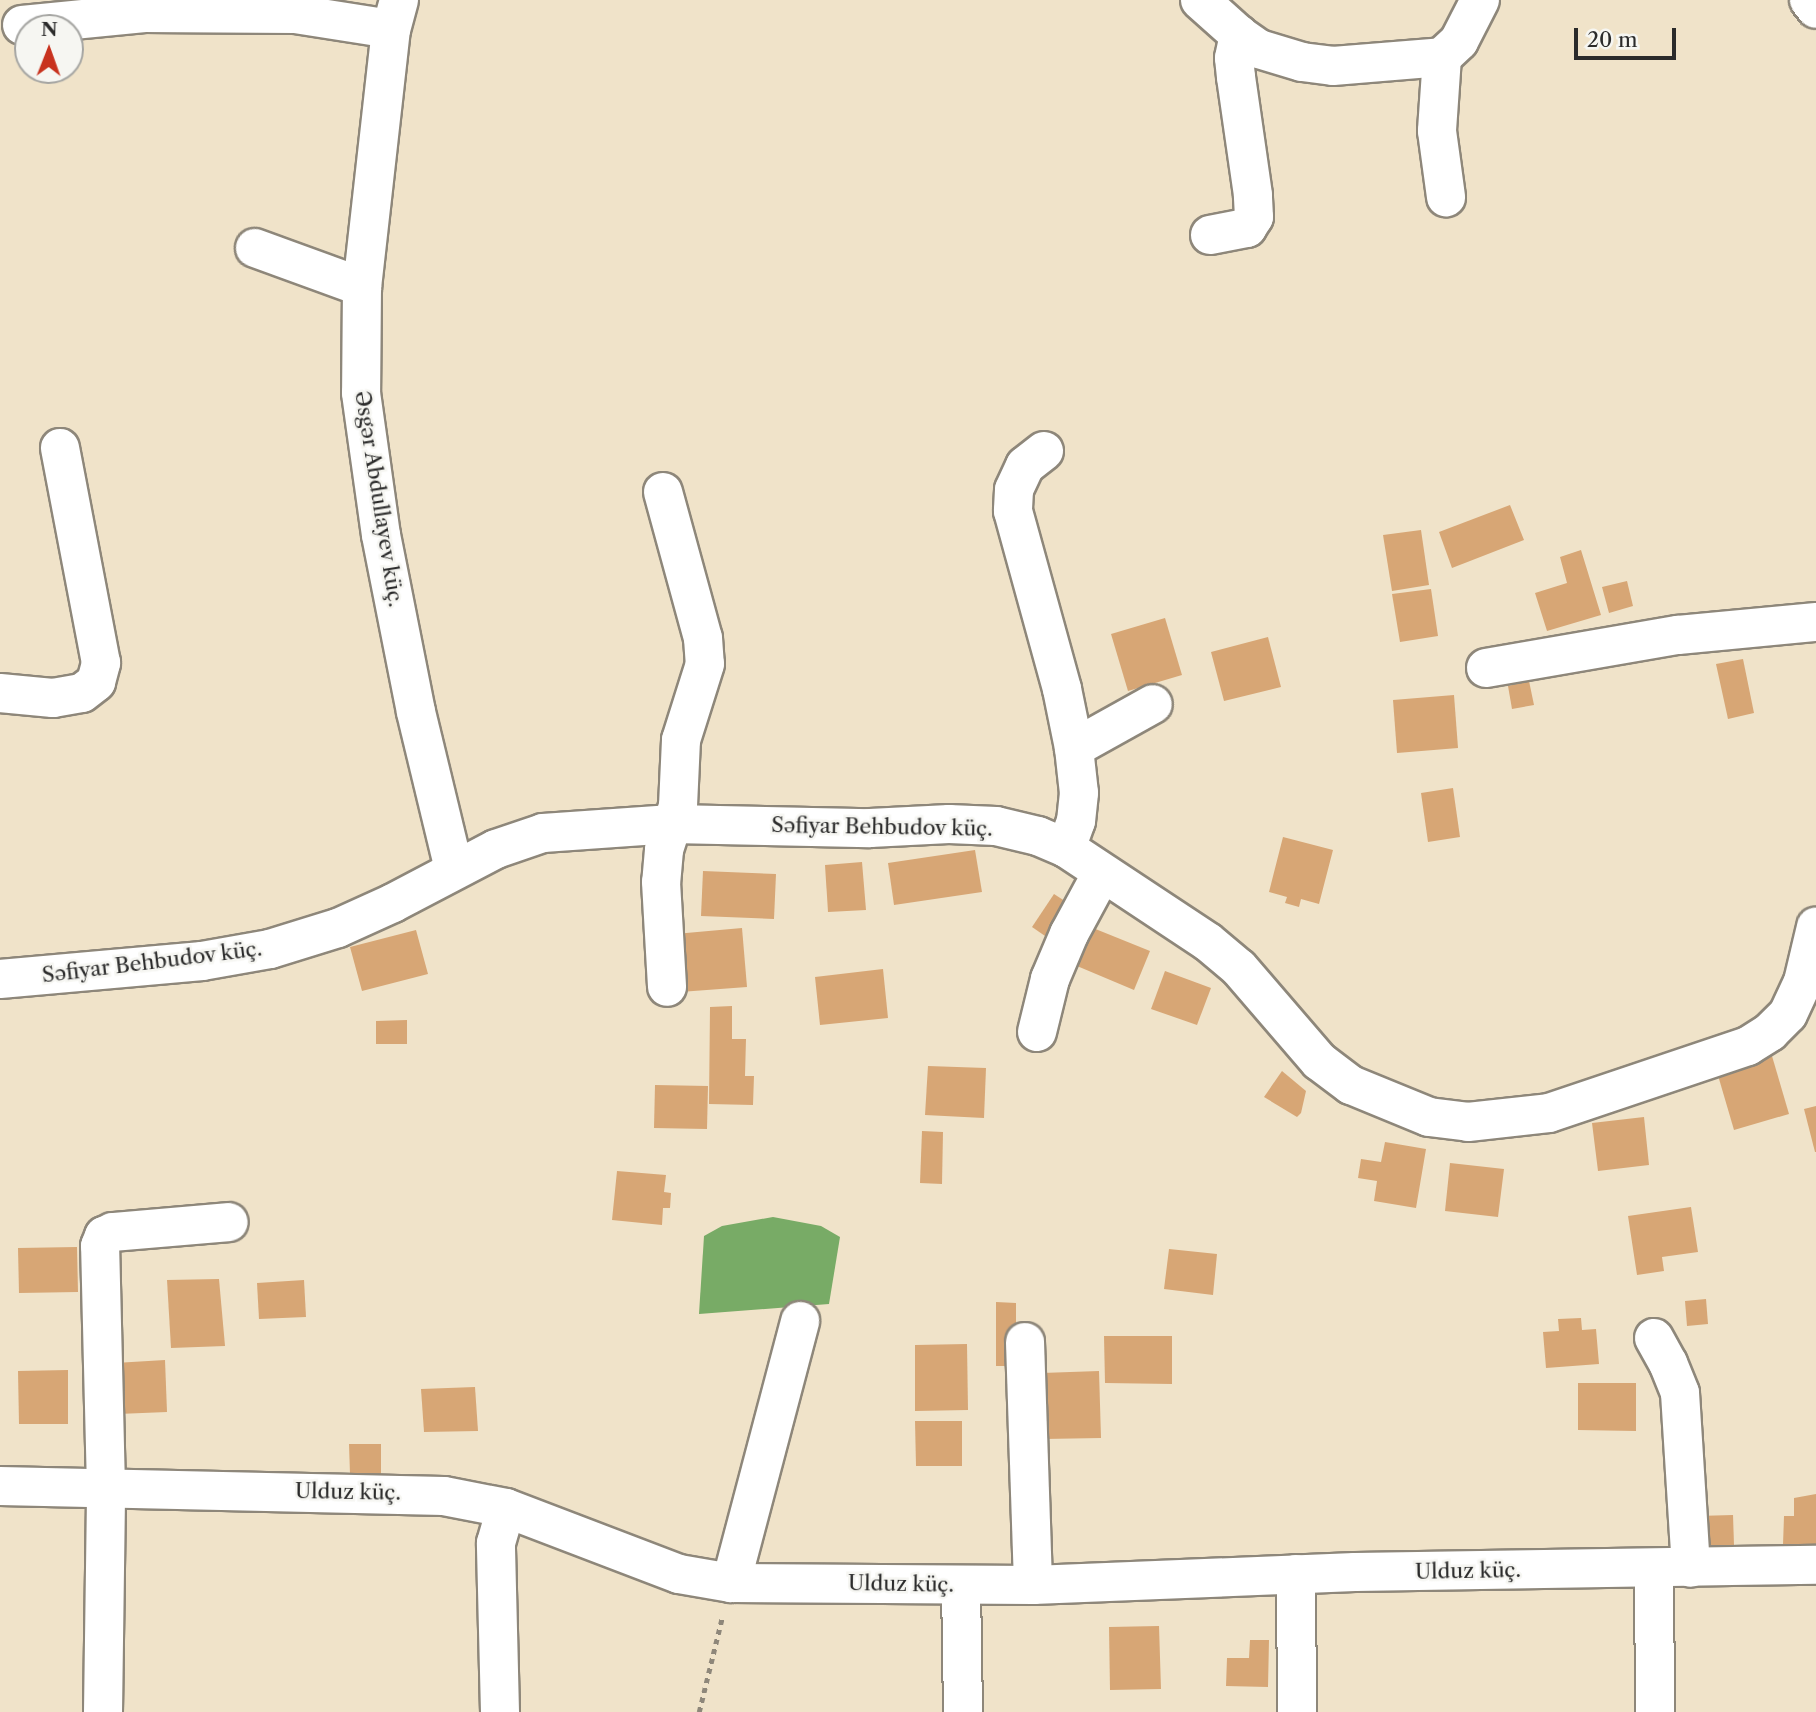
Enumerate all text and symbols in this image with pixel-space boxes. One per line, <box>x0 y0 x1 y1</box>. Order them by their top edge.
north arrow <box>14 14 84 84</box>
scale bar <box>1578 14 1680 58</box>
text: N <box>41 18 58 41</box>
text: 20 m <box>1587 27 1638 52</box>
street label: Əsgər Abdullayev küç. <box>349 388 409 610</box>
street label: Səfiyar Behbudov küç. <box>770 812 994 842</box>
street label: Səfiyar Behbudov küç. <box>40 936 264 988</box>
street label: Ulduz küç. <box>295 1478 401 1506</box>
street label: Ulduz küç. <box>1415 1557 1521 1585</box>
street label: Ulduz küç. <box>848 1570 954 1598</box>

